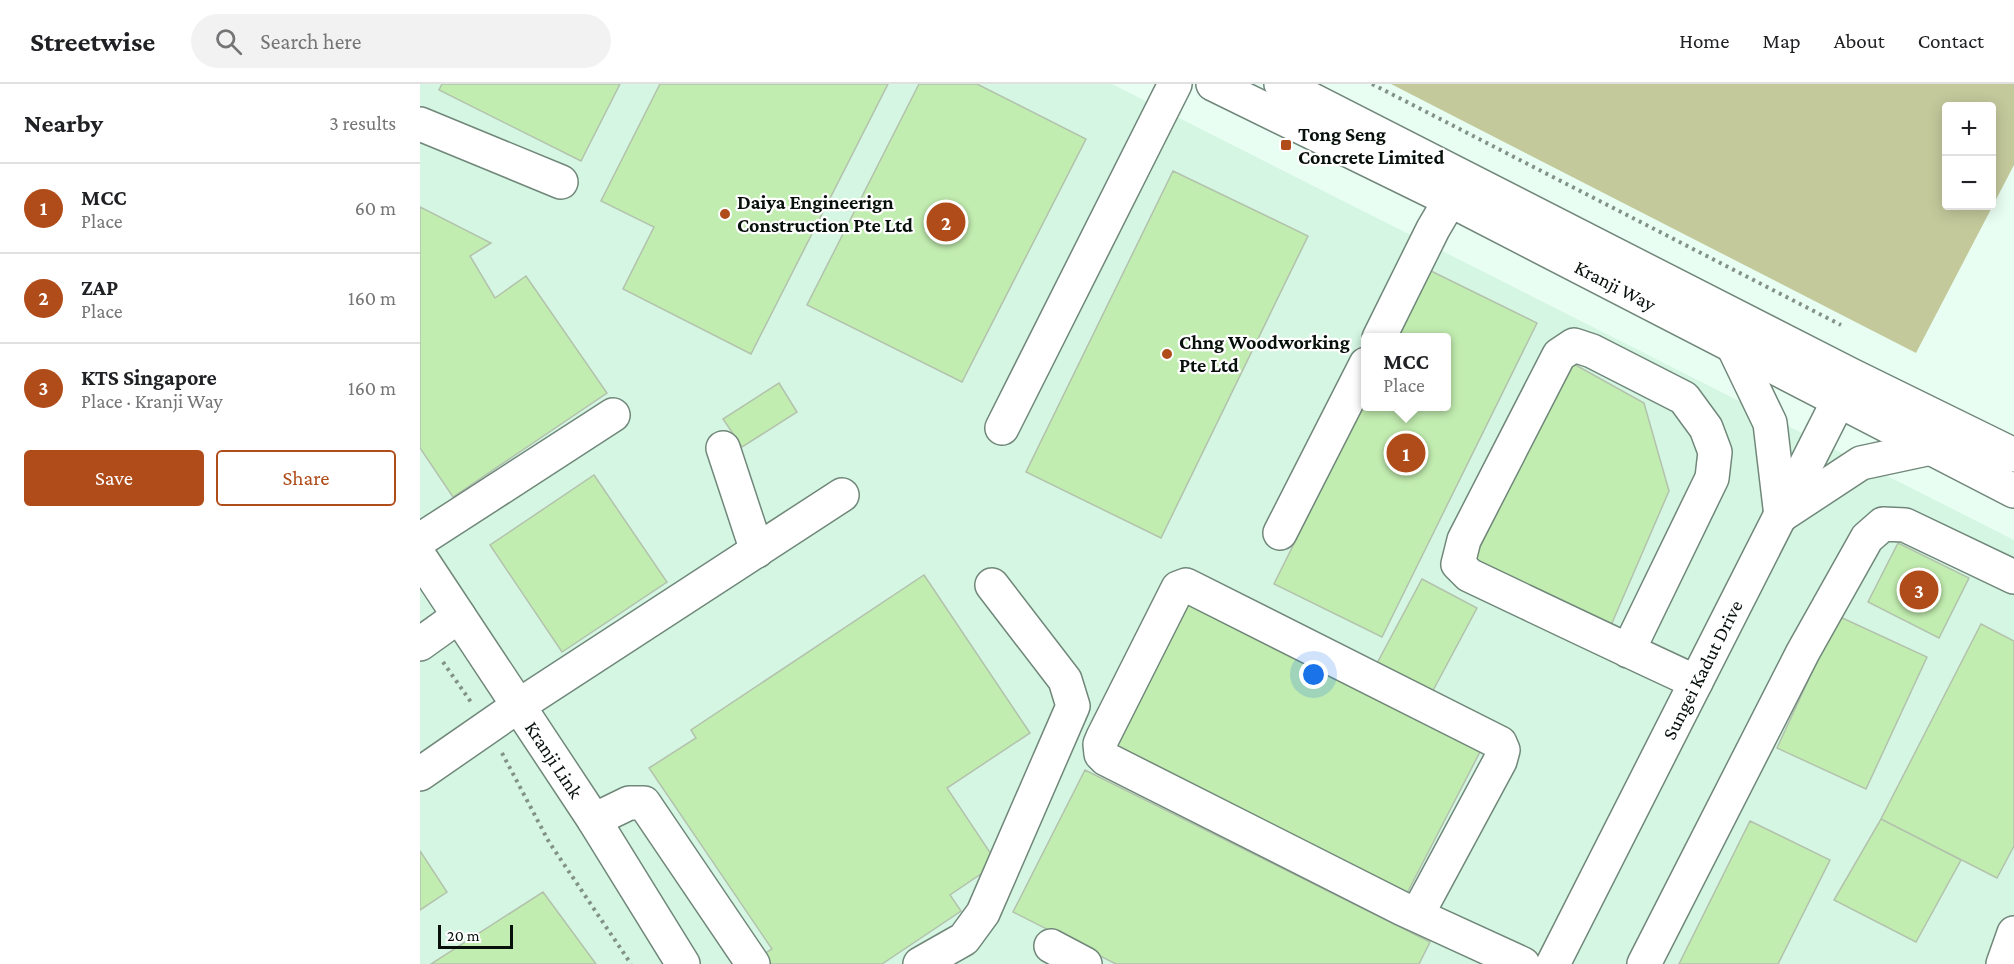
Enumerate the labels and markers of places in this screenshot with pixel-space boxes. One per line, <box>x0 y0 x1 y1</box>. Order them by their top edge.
place label: Tong Seng Concrete Limited <box>1298 123 1444 168</box>
marker: Tong Seng Concrete Limited <box>1279 138 1293 152</box>
place label: Daiya Engineerign Construction Pte Ltd <box>737 191 913 236</box>
pin: 2 <box>926 200 966 244</box>
marker: Daiya Engineerign Construction Pte Ltd <box>718 207 732 221</box>
place label: Chng Woodworking Pte Ltd <box>1179 331 1350 376</box>
marker: Chng Woodworking Pte Ltd <box>1160 347 1174 361</box>
pin: 1 <box>1386 430 1426 476</box>
pin: 3 <box>1900 568 1938 612</box>

